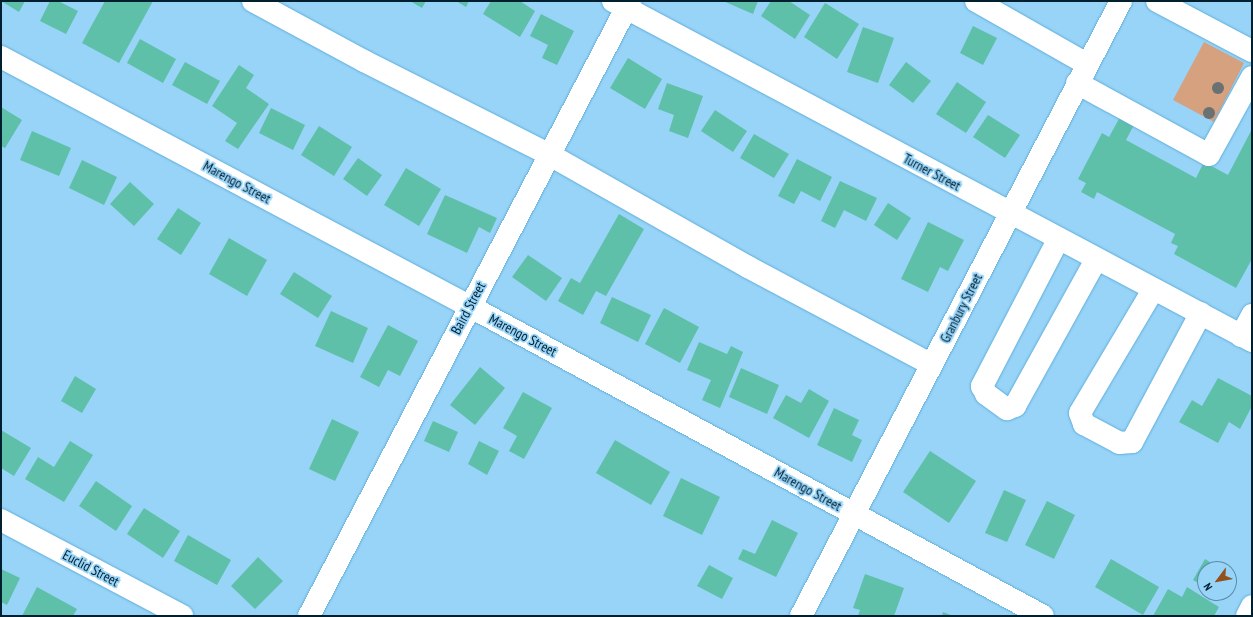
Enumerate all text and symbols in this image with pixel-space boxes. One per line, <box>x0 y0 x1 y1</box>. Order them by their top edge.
street label: Turner Street <box>900 150 964 194</box>
street label: Marengo Street <box>200 157 274 207</box>
street label: Granbury Street <box>936 270 986 346</box>
street label: Baird Street <box>447 279 489 337</box>
street label: Marengo Street <box>486 310 560 360</box>
street label: Marengo Street <box>771 464 845 514</box>
street label: Euclid Street <box>60 546 122 590</box>
north arrow <box>1197 561 1237 601</box>
text: N <box>1200 581 1215 593</box>

